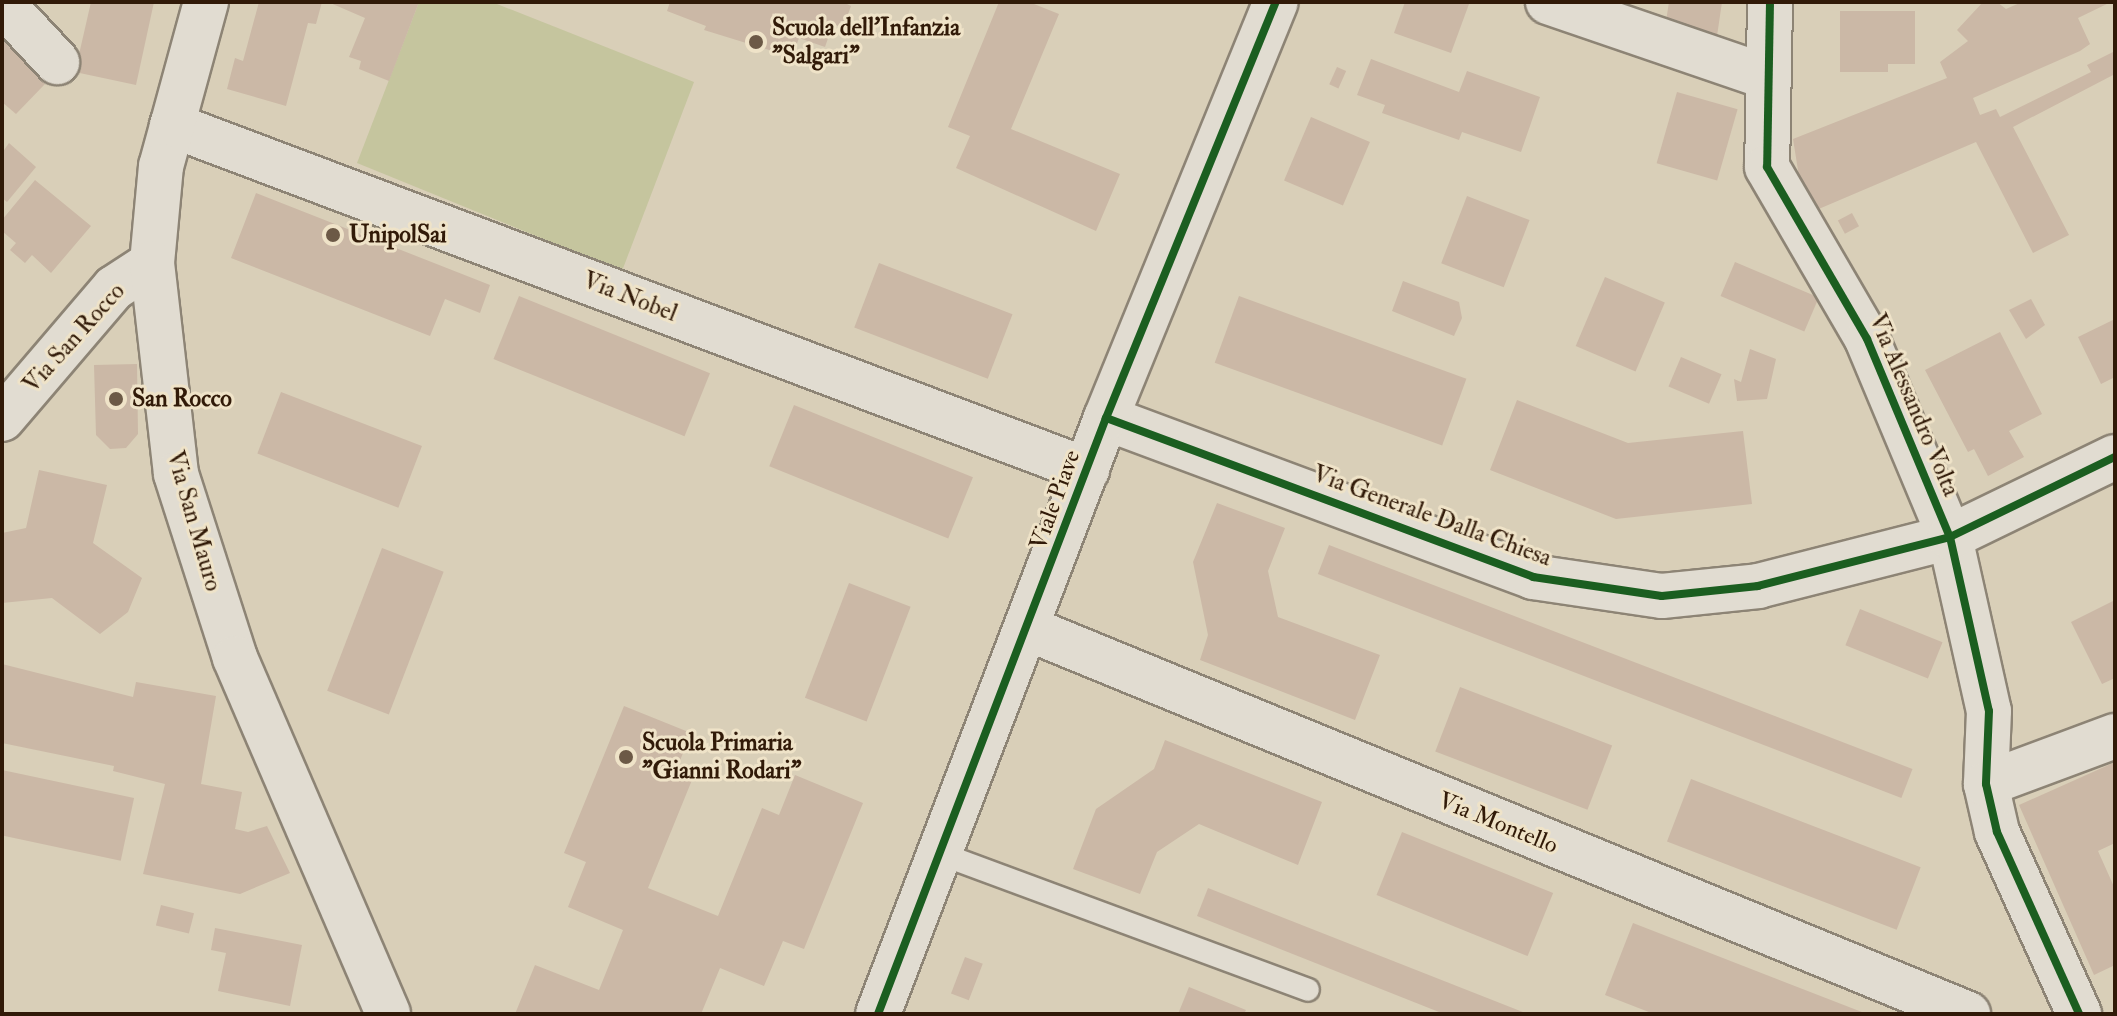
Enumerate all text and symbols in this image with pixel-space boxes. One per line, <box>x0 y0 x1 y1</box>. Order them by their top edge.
place label: Scuola dell'Infanzia "Salgari" <box>772 14 960 70</box>
marker: Scuola dell'Infanzia "Salgari" <box>747 33 765 51</box>
place label: UnipolSai <box>349 221 447 249</box>
marker: UnipolSai <box>324 226 342 244</box>
street label: Via Nobel <box>579 266 681 328</box>
street label: Via San Rocco <box>17 277 131 399</box>
street label: Via Alessandro Volta <box>1863 309 1965 501</box>
place label: San Rocco <box>132 385 232 413</box>
marker: San Rocco <box>107 390 125 408</box>
street label: Viale Piave <box>1024 446 1086 554</box>
street label: Via San Mauro <box>160 448 228 594</box>
street label: Via Generale Dalla Chiesa <box>1309 459 1555 573</box>
place label: Scuola Primaria "Gianni Rodari" <box>642 729 801 785</box>
marker: Scuola Primaria "Gianni Rodari" <box>617 748 635 766</box>
street label: Via Montello <box>1434 786 1562 860</box>

